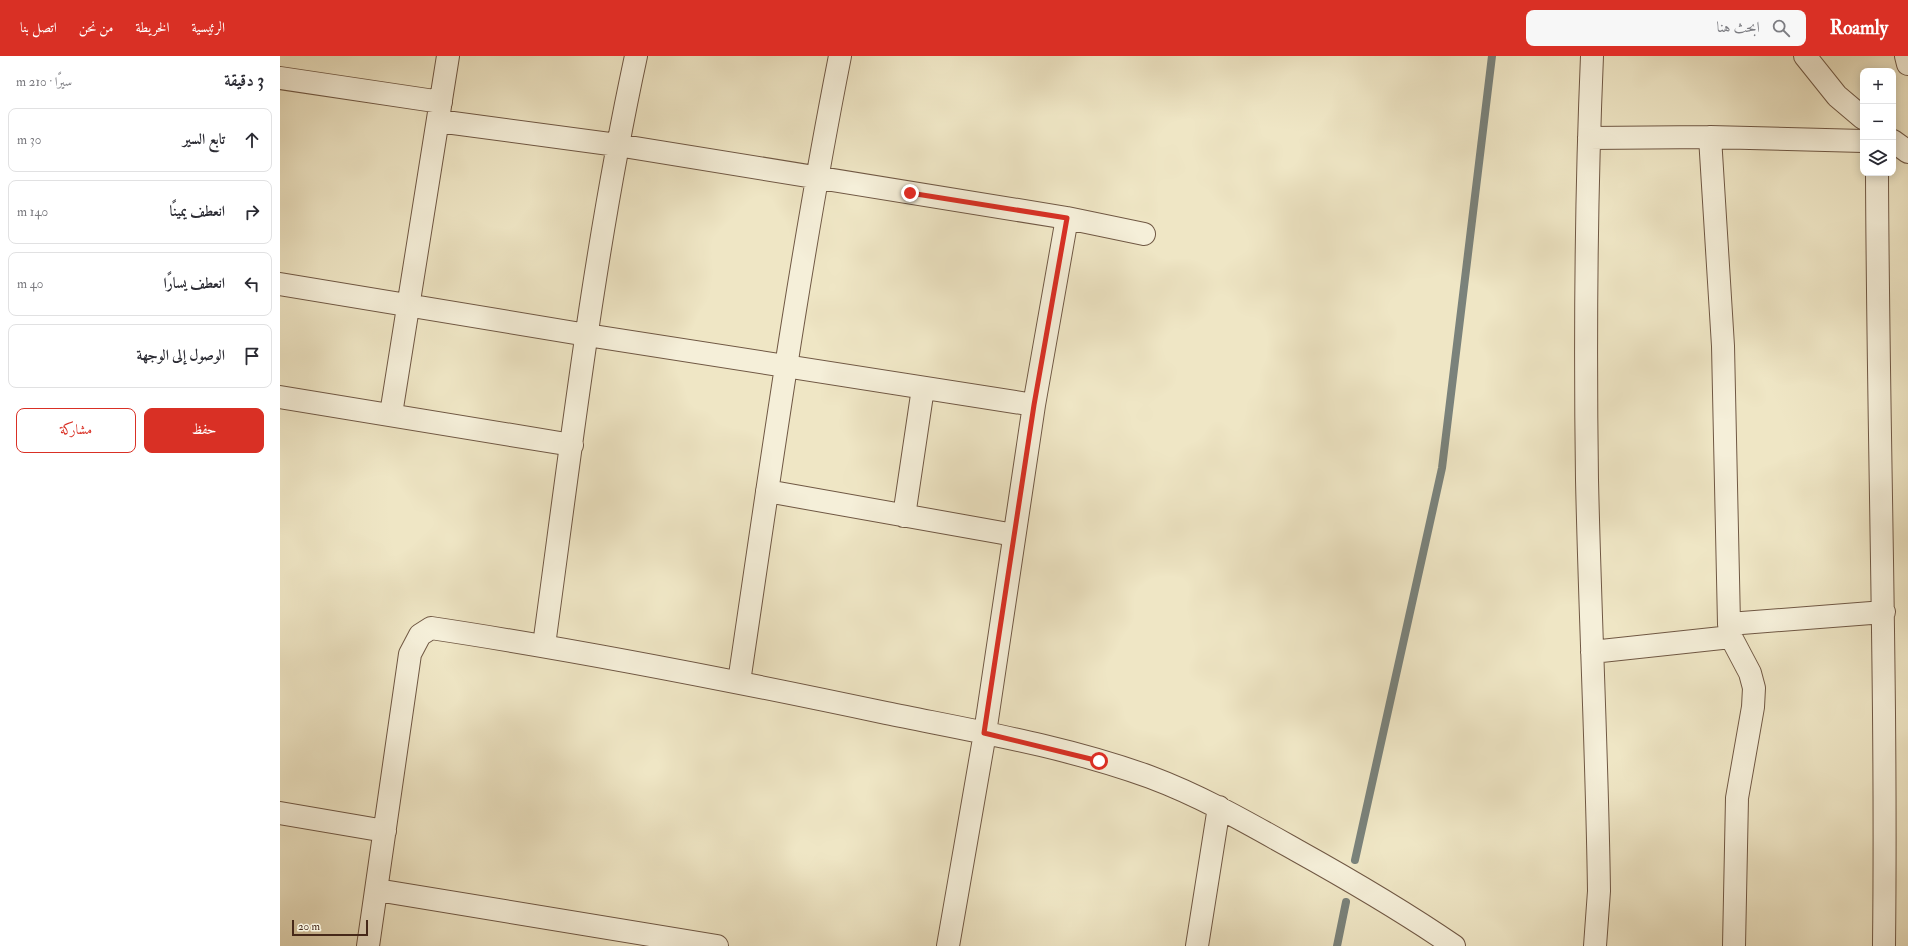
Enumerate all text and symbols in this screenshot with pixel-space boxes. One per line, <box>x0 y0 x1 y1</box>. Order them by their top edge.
search box <box>1526 10 1806 46</box>
text: Roamly <box>1830 16 1888 40</box>
icon: search <box>1770 17 1792 39</box>
text: ابحث هنا <box>1717 18 1760 37</box>
text: اتصل بنا <box>20 19 57 36</box>
text: من نحن <box>79 19 113 36</box>
text: الخريطة <box>135 19 169 36</box>
text: الرئيسية <box>191 19 225 36</box>
map controls <box>1860 68 1896 176</box>
button: + <box>1860 68 1896 104</box>
text: 3 دقيقة <box>224 70 264 91</box>
text: سيرًا · 210 m <box>16 74 72 90</box>
button: − <box>1860 104 1896 140</box>
icon: ahead <box>241 129 263 151</box>
text: تابع السير <box>183 130 225 149</box>
text: 30 m <box>17 132 42 148</box>
button: layers <box>1860 140 1896 176</box>
route end <box>901 184 919 202</box>
icon: right <box>241 201 263 223</box>
text: انعطف يمينًا <box>170 202 225 221</box>
text: 140 m <box>17 204 48 220</box>
icon: left <box>241 273 263 295</box>
text: انعطف يسارًا <box>164 274 225 293</box>
text: 40 m <box>17 276 44 292</box>
icon: arrive <box>241 345 263 367</box>
text: الوصول إلى الوجهة <box>137 346 225 365</box>
button: مشاركة <box>16 408 136 453</box>
button: حفظ <box>144 408 264 453</box>
route start <box>1090 752 1108 770</box>
scale bar <box>292 918 368 937</box>
text: 20 m <box>298 920 320 933</box>

